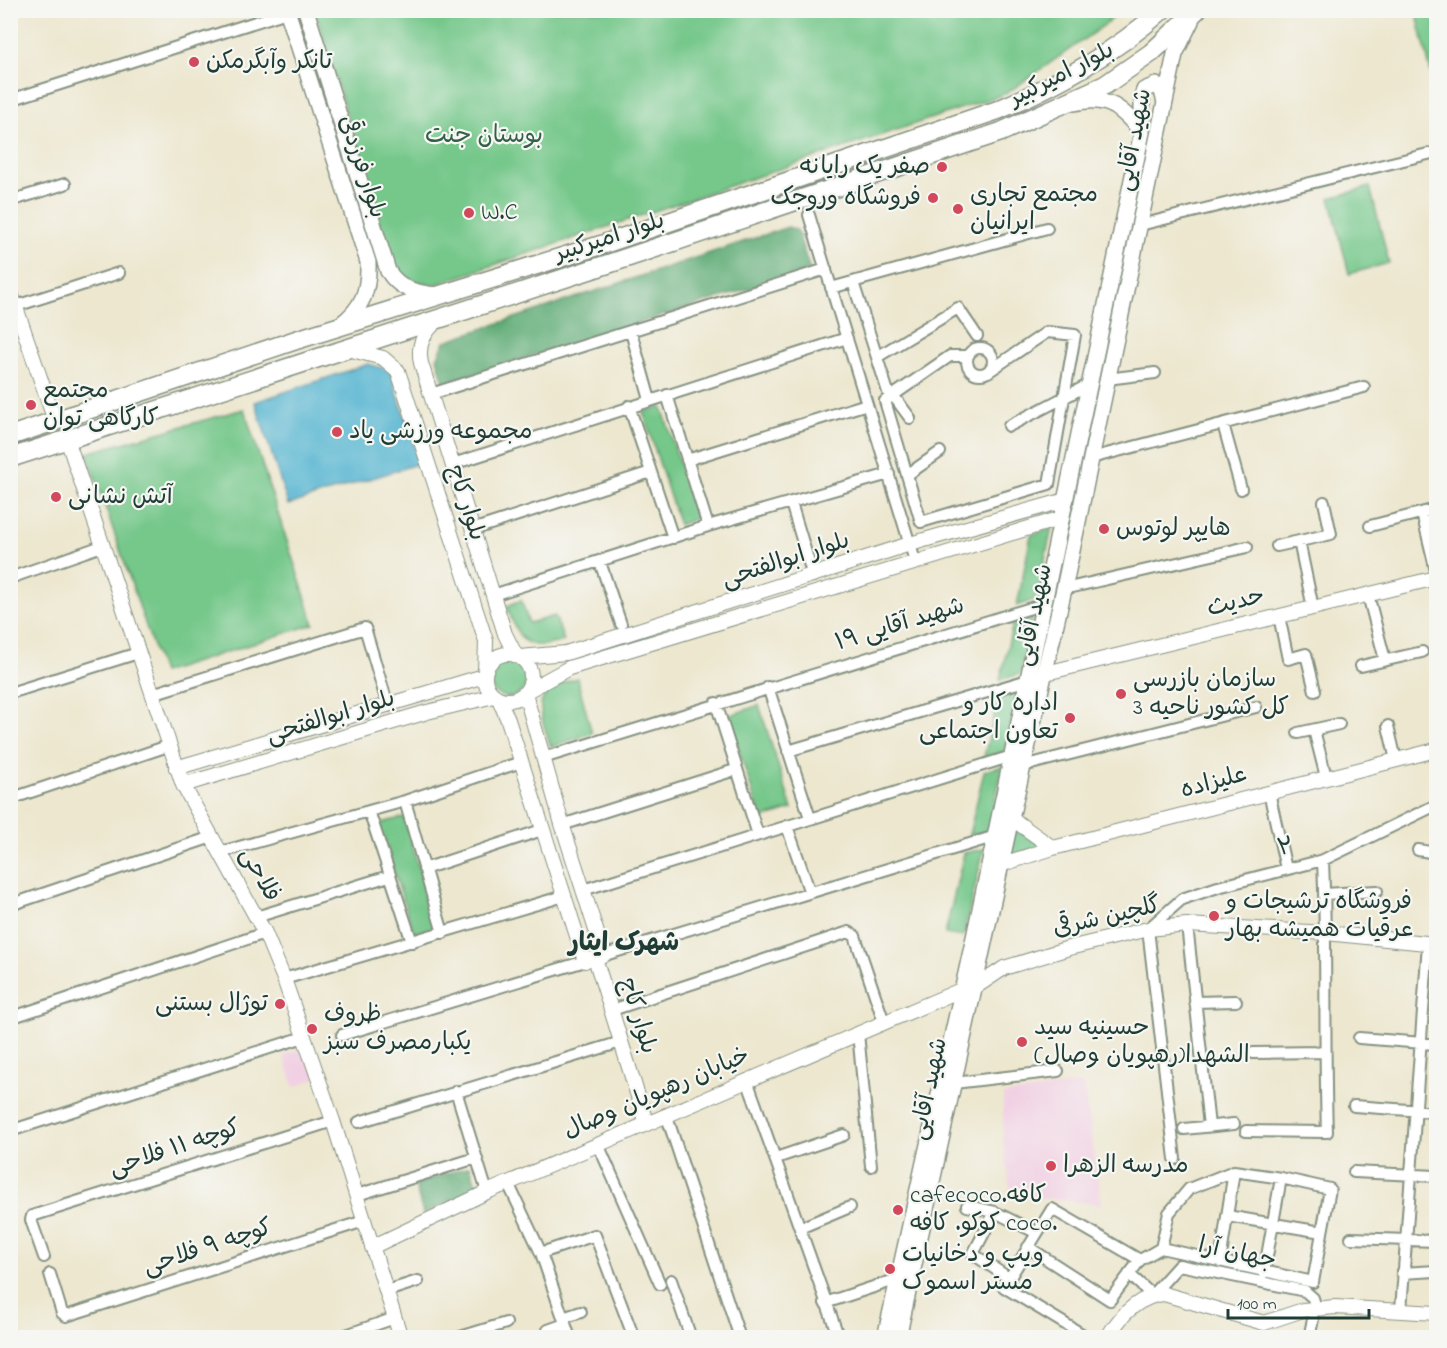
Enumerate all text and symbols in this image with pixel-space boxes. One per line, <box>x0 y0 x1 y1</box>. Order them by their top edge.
street label: بلوار امیرکبیر <box>1002 34 1121 117</box>
place label: تانکر وآبگرمکن <box>206 45 333 80</box>
marker: تانکر وآبگرمکن <box>187 55 201 69</box>
street label: شهید آقایی <box>1108 86 1162 194</box>
street label: بلوار فرزدقی <box>328 111 394 223</box>
park label: بوستان جنت <box>425 119 543 154</box>
place label: صفر یک رایانه <box>800 150 930 185</box>
marker: صفر یک رایانه <box>935 160 949 174</box>
place label: مجتمع تجاری ایرانیان <box>970 178 1098 241</box>
place label: فروشگاه وروجک <box>771 181 921 216</box>
marker: فروشگاه وروجک <box>926 191 940 205</box>
place label: W.C <box>481 196 518 231</box>
marker: مجتمع تجاری ایرانیان <box>951 202 965 216</box>
street label: بلوار امیرکبیر <box>549 204 670 273</box>
marker: W.C <box>462 206 476 220</box>
place label: مجتمع کارگاهی توان <box>43 374 159 437</box>
marker: مجتمع کارگاهی توان <box>24 398 38 412</box>
place label: مجموعه ورزشی یاد <box>349 415 532 450</box>
marker: مجموعه ورزشی یاد <box>330 425 344 439</box>
street label: بلوار کاج <box>436 460 494 546</box>
place label: آتش نشانی <box>68 480 174 515</box>
marker: آتش نشانی <box>49 490 63 504</box>
place label: هایپر لوتوس <box>1116 512 1231 547</box>
marker: هایپر لوتوس <box>1097 522 1111 536</box>
street label: بلوار ابوالفتحی <box>717 524 855 598</box>
street label: شهید آقایی <box>1007 561 1063 669</box>
street label: حدیث <box>1203 579 1269 627</box>
street label: شهید آقایی ۱۹ <box>831 589 969 661</box>
place label: سازمان بازرسی کل کشور ناحیه 3 <box>1133 663 1289 726</box>
street label: بلوار ابوالفتحی <box>262 682 400 754</box>
place label: اداره کار و تعاون اجتماعی <box>919 687 1059 750</box>
marker: سازمان بازرسی کل کشور ناحیه 3 <box>1114 687 1128 701</box>
marker: اداره کار و تعاون اجتماعی <box>1063 711 1077 725</box>
street label: علیزاده <box>1177 757 1251 809</box>
street label: ۲ <box>1274 829 1298 867</box>
street label: فلاحی <box>230 841 288 909</box>
place label: فروشگاه ترشیجات و عرقیات همیشه بهار <box>1224 885 1414 948</box>
street label: گلچین شرقی <box>1049 889 1165 947</box>
marker: فروشگاه ترشیجات و عرقیات همیشه بهار <box>1207 909 1221 923</box>
district label: شهرک ایثار <box>567 925 679 963</box>
street label: بلوار کاج <box>609 974 665 1058</box>
place label: توژال بستنی <box>155 987 269 1022</box>
marker: توژال بستنی <box>273 997 287 1011</box>
place label: ظروف یکبارمصرف سبز <box>322 998 472 1061</box>
place label: حسینیه سید الشهدا(رهپویان وصال) <box>1034 1011 1250 1074</box>
marker: ظروف یکبارمصرف سبز <box>305 1022 319 1036</box>
street label: شهید آقایی <box>902 1035 958 1143</box>
marker: حسینیه سید الشهدا(رهپویان وصال) <box>1015 1035 1029 1049</box>
street label: خیابان رهپویان وصال <box>558 1039 756 1149</box>
street label: کوچه ۱۱ فلاحی <box>105 1111 245 1187</box>
place label: مدرسه الزهرا <box>1063 1149 1189 1184</box>
marker: مدرسه الزهرا <box>1044 1159 1058 1173</box>
place label: cafecoco.کافه کوکو. کافه coco. <box>910 1179 1057 1242</box>
marker: cafecoco.کافه کوکو. کافه coco. <box>891 1203 905 1217</box>
street label: کوچه ۹ فلاحی <box>139 1211 277 1285</box>
street label: جهان آرا <box>1195 1229 1279 1279</box>
place label: ویپ و دخانیات مستر اسموک <box>902 1238 1044 1301</box>
marker: ویپ و دخانیات مستر اسموک <box>883 1262 897 1276</box>
scale bar <box>1228 1282 1369 1320</box>
text: 100 m <box>1237 1292 1277 1318</box>

